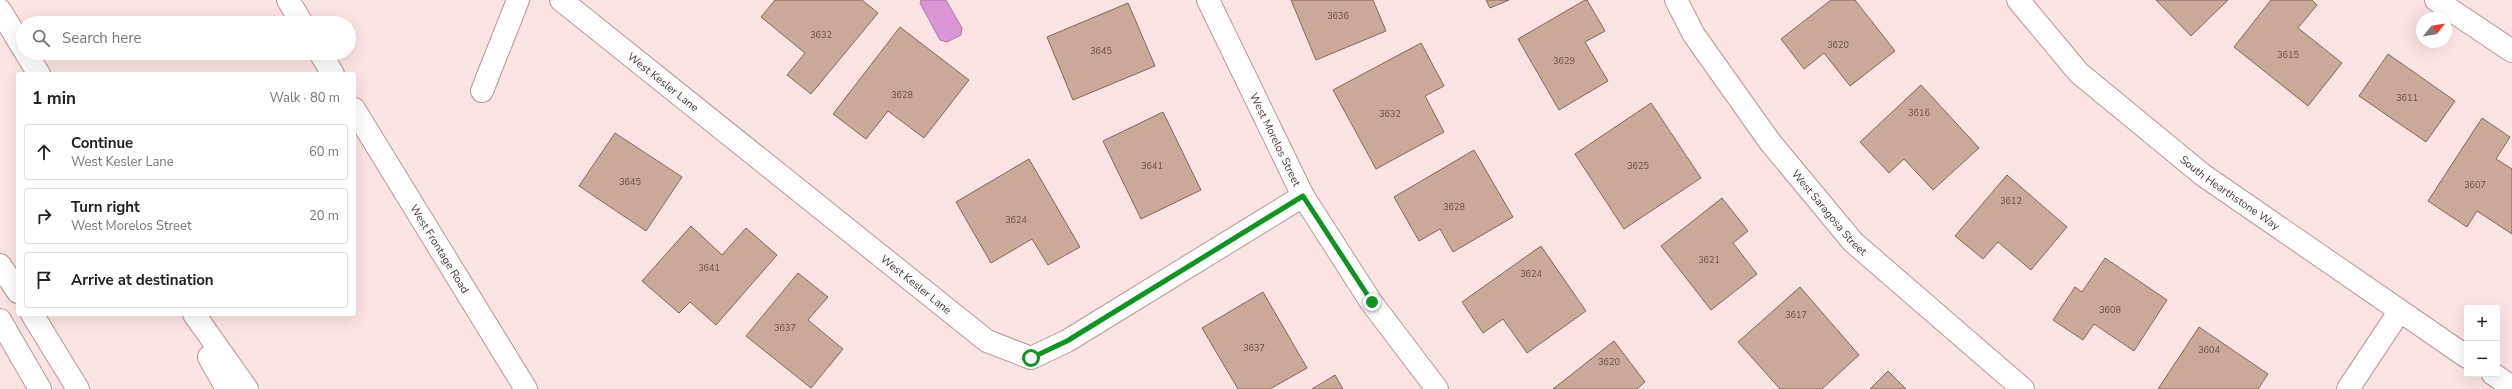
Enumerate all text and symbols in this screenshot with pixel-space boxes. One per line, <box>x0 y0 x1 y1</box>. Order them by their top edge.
house number: 3636 <box>1327 10 1349 22</box>
north arrow <box>2416 12 2452 48</box>
search box <box>16 16 356 60</box>
icon: search <box>30 27 52 49</box>
text: Search here <box>62 28 142 48</box>
house number: 3632 <box>810 29 832 41</box>
house number: 3620 <box>1827 39 1849 51</box>
house number: 3645 <box>1090 45 1112 57</box>
street label: West Kesler Lane <box>624 49 702 115</box>
house number: 3615 <box>2277 49 2299 61</box>
house number: 3629 <box>1553 55 1575 67</box>
text: 1 min <box>32 87 76 110</box>
text: Walk · 80 m <box>269 89 340 107</box>
house number: 3628 <box>891 89 913 101</box>
street label: West Morelos Street <box>1246 91 1304 189</box>
house number: 3611 <box>2396 92 2418 104</box>
house number: 3616 <box>1908 107 1930 119</box>
house number: 3632 <box>1379 108 1401 120</box>
text: Continue <box>71 133 133 153</box>
icon: ahead <box>33 141 55 163</box>
text: 60 m <box>309 143 339 161</box>
street label: South Hearthstone Way <box>2177 152 2283 234</box>
text: West Kesler Lane <box>71 153 174 171</box>
house number: 3641 <box>1141 160 1163 172</box>
house number: 3625 <box>1627 160 1649 172</box>
street label: West Saragosa Street <box>1788 167 1870 259</box>
house number: 3645 <box>619 176 641 188</box>
house number: 3607 <box>2464 179 2486 191</box>
house number: 3612 <box>2000 195 2022 207</box>
text: Turn right <box>71 197 140 217</box>
house number: 3628 <box>1443 201 1465 213</box>
street label: West Frontage Road <box>406 202 472 296</box>
icon: right <box>33 205 55 227</box>
text: 20 m <box>309 207 339 225</box>
house number: 3624 <box>1005 214 1027 226</box>
text: West Morelos Street <box>71 217 191 235</box>
street label: West Kesler Lane <box>877 252 955 318</box>
house number: 3621 <box>1698 254 1720 266</box>
house number: 3641 <box>698 262 720 274</box>
house number: 3624 <box>1520 268 1542 280</box>
icon: arrive <box>33 269 55 291</box>
text: Arrive at destination <box>71 270 214 290</box>
route end <box>1363 293 1381 311</box>
house number: 3608 <box>2099 304 2121 316</box>
map controls <box>2464 305 2500 377</box>
button: + <box>2464 305 2500 341</box>
house number: 3617 <box>1785 309 1807 321</box>
house number: 3637 <box>774 322 796 334</box>
button: − <box>2464 341 2500 377</box>
house number: 3637 <box>1243 342 1265 354</box>
house number: 3604 <box>2198 344 2220 356</box>
route start <box>1022 349 1040 367</box>
house number: 3620 <box>1598 356 1620 368</box>

